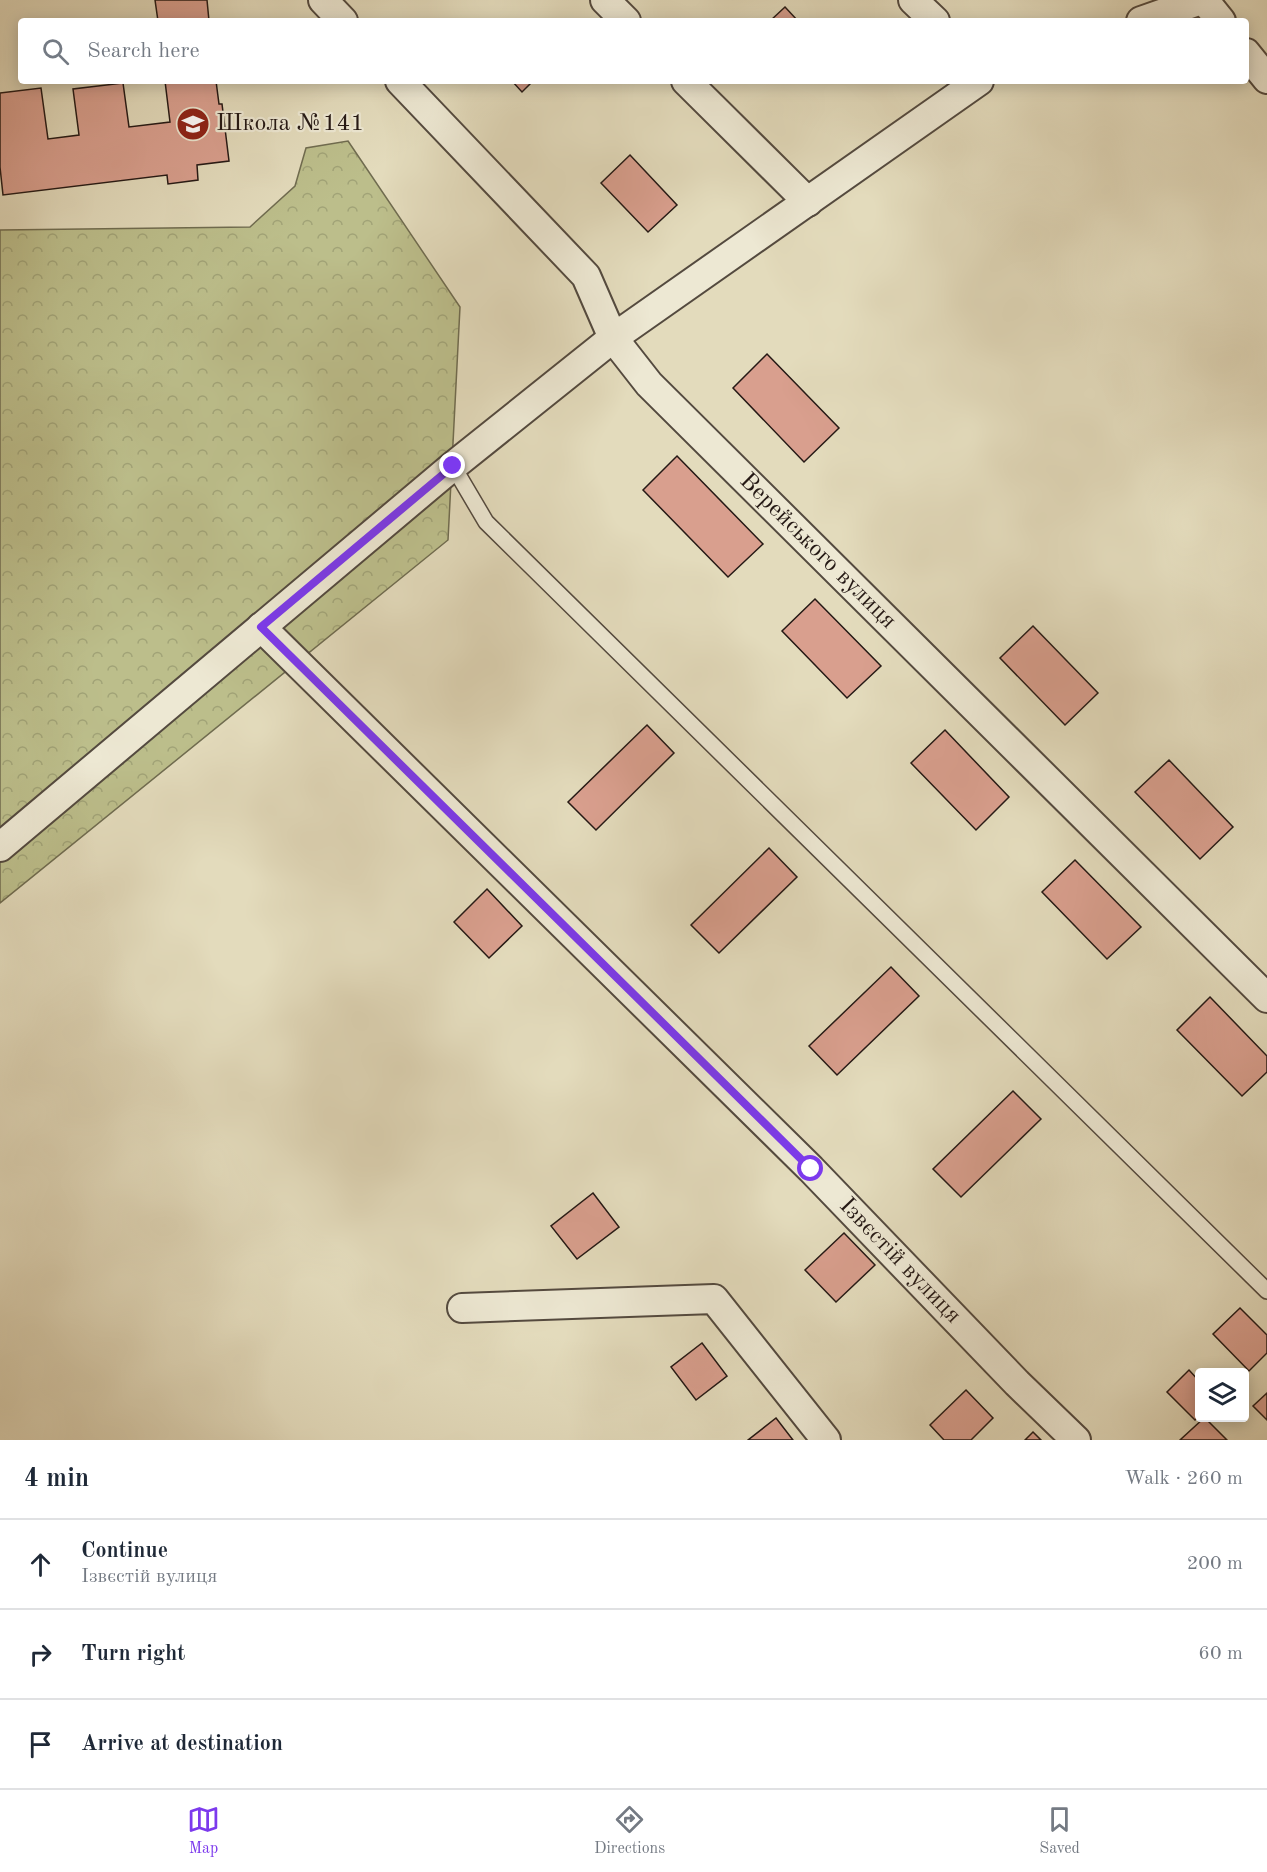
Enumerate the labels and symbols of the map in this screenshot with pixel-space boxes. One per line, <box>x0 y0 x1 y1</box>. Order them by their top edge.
school or university icon: Школа №141 <box>175 106 211 142</box>
place label: Школа №141 <box>216 112 364 136</box>
route end <box>439 452 465 478</box>
street label: Верейського вулиця <box>735 469 900 634</box>
route start <box>797 1155 823 1181</box>
street label: Ізвєстій вулиця <box>834 1194 965 1328</box>

